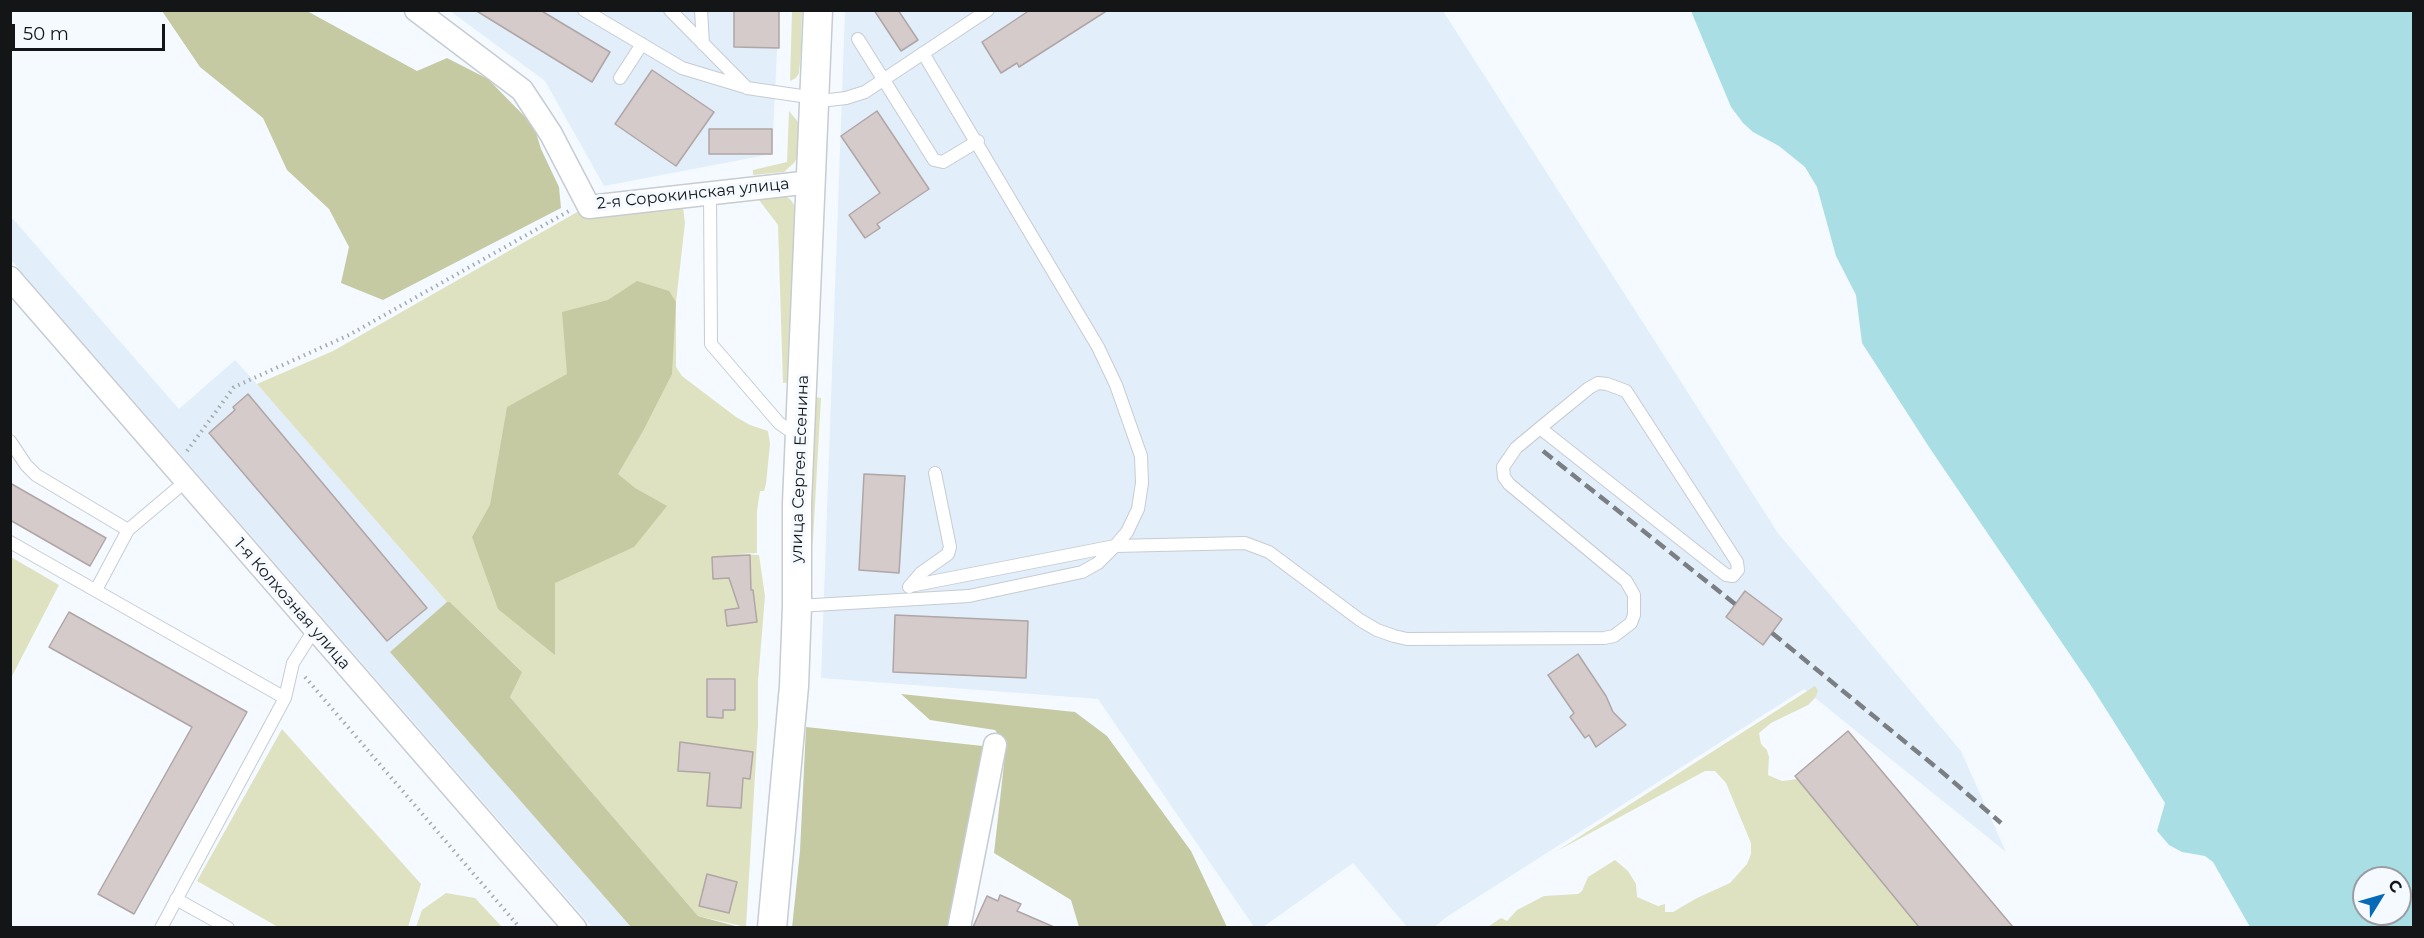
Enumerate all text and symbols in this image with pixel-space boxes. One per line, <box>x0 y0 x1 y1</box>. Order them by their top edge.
scale bar <box>15 12 168 50</box>
text: 50 m <box>23 23 69 45</box>
street label: 2-я Сорокинская улица <box>596 174 790 214</box>
street label: улица Сергея Есенина <box>787 375 813 563</box>
street label: 1-я Колхозная улица <box>230 535 354 673</box>
north arrow <box>2352 866 2412 926</box>
text: С <box>2384 876 2406 896</box>

